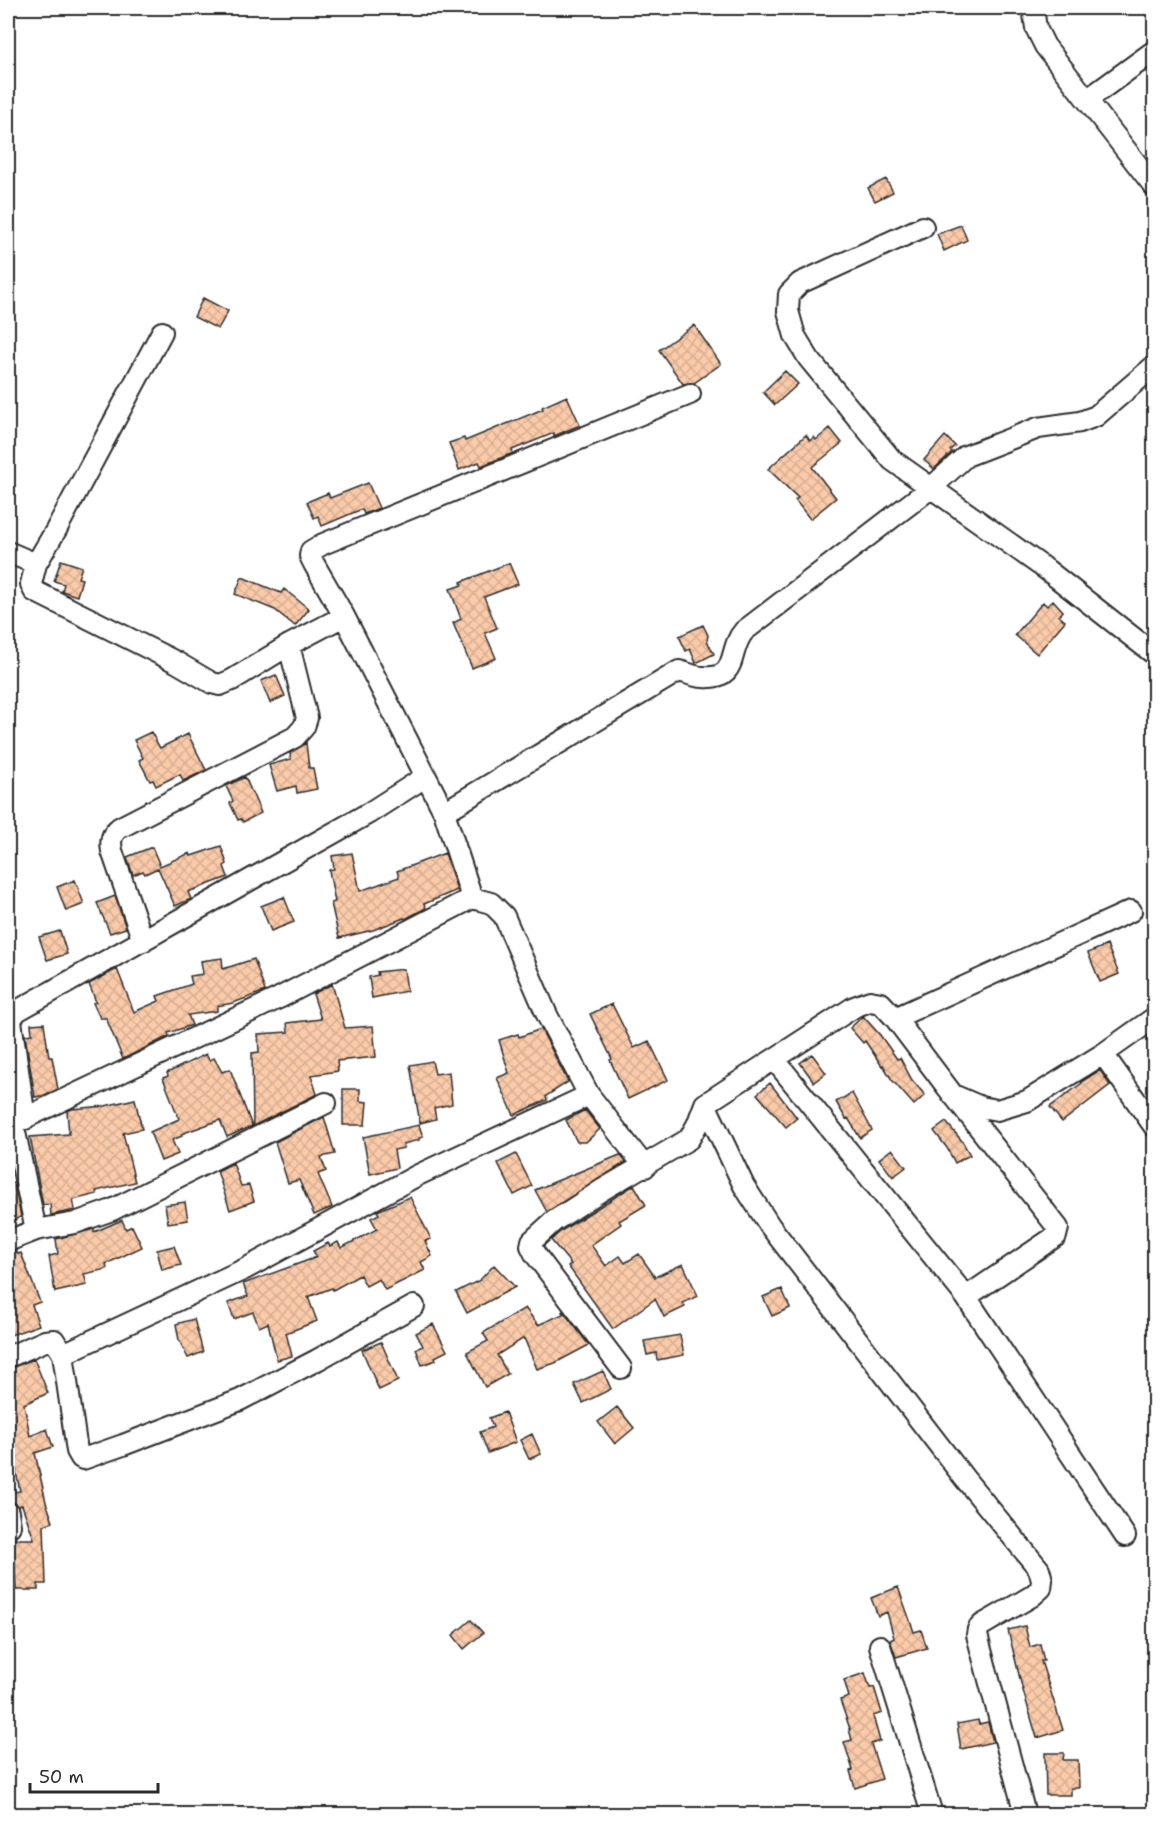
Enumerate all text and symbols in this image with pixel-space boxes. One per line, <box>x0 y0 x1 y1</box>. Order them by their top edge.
scale bar <box>30 1756 158 1794</box>
text: 50 m <box>39 1765 84 1789</box>

